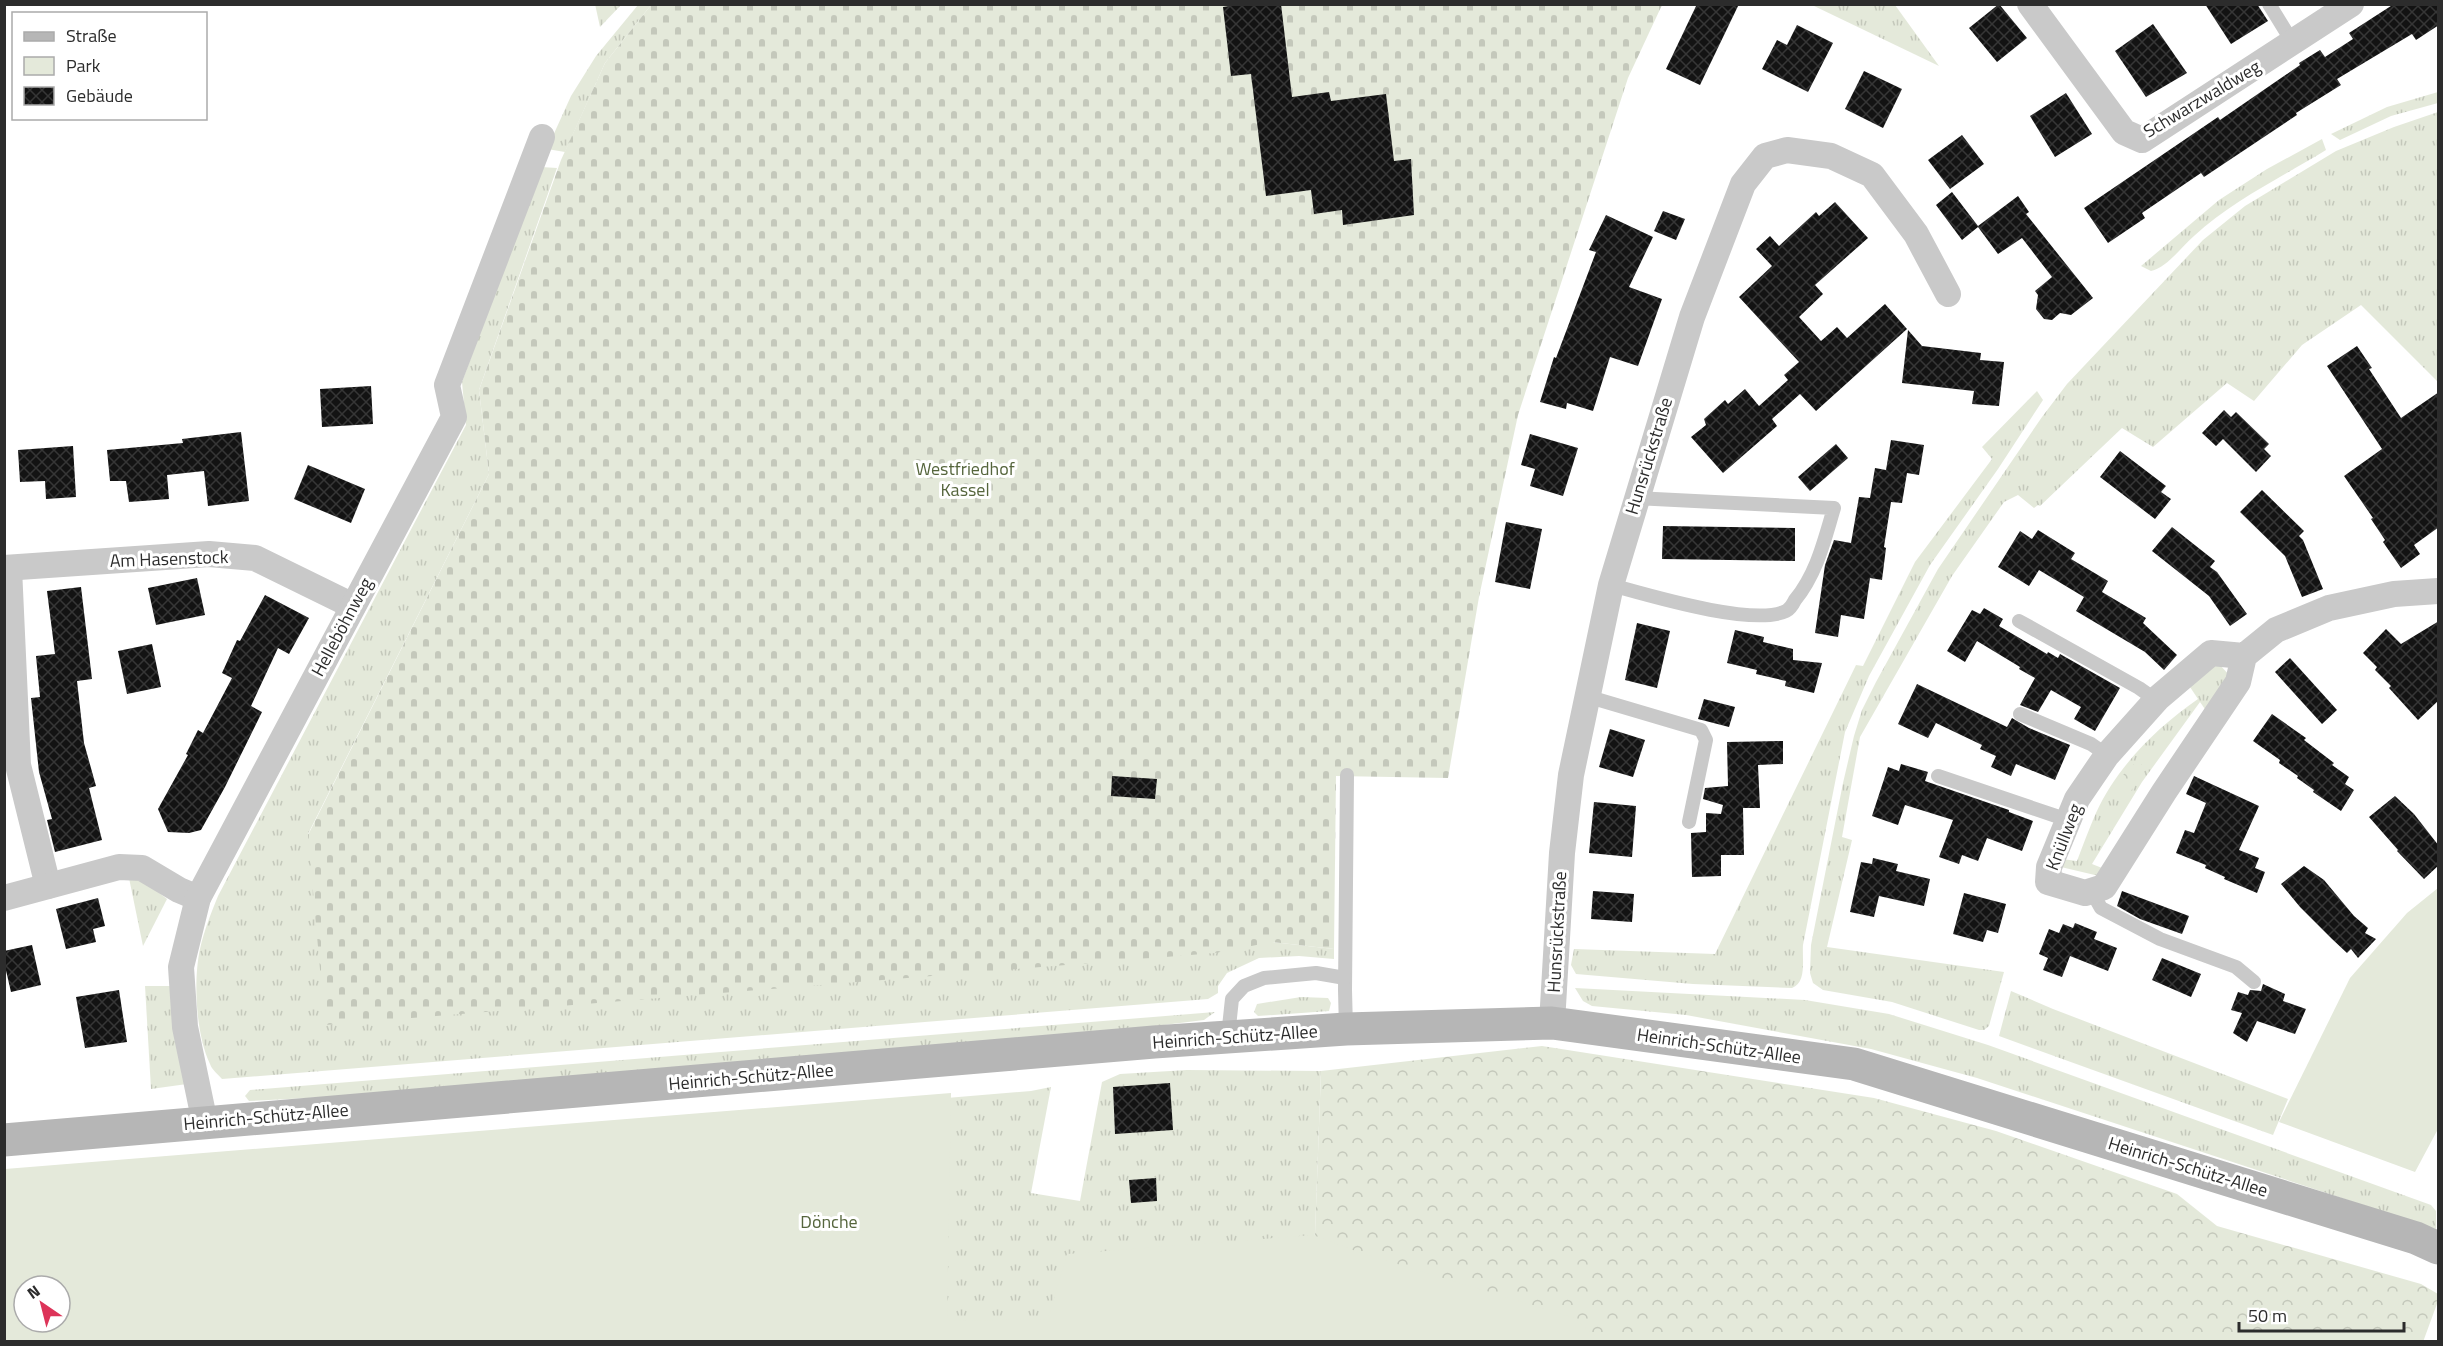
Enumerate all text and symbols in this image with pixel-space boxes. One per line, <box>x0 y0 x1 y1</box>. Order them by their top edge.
legend <box>12 12 207 120</box>
text: Straße <box>66 22 117 49</box>
text: Park <box>66 52 101 79</box>
street label: Schwarzwaldweg <box>2138 53 2266 144</box>
text: Gebäude <box>66 82 133 109</box>
street label: Hunsrückstraße <box>1618 394 1679 518</box>
park label: Westfriedhof Kassel <box>915 455 1015 503</box>
street label: Am Hasenstock <box>109 543 229 574</box>
street label: Helleböhnweg <box>304 572 379 681</box>
street label: Knüllweg <box>2038 799 2089 874</box>
street label: Hunsrückstraße <box>1540 871 1573 993</box>
street label: Heinrich-Schütz-Allee <box>1151 1017 1318 1056</box>
street label: Heinrich-Schütz-Allee <box>1635 1021 1803 1070</box>
street label: Heinrich-Schütz-Allee <box>667 1056 835 1097</box>
street label: Heinrich-Schütz-Allee <box>182 1096 350 1137</box>
street label: Heinrich-Schütz-Allee <box>2105 1129 2271 1204</box>
park label: Dönche <box>800 1208 858 1235</box>
north arrow <box>12 1274 72 1334</box>
text: N <box>22 1279 45 1305</box>
scale bar <box>2239 1295 2404 1333</box>
text: 50 m <box>2248 1302 2287 1329</box>

